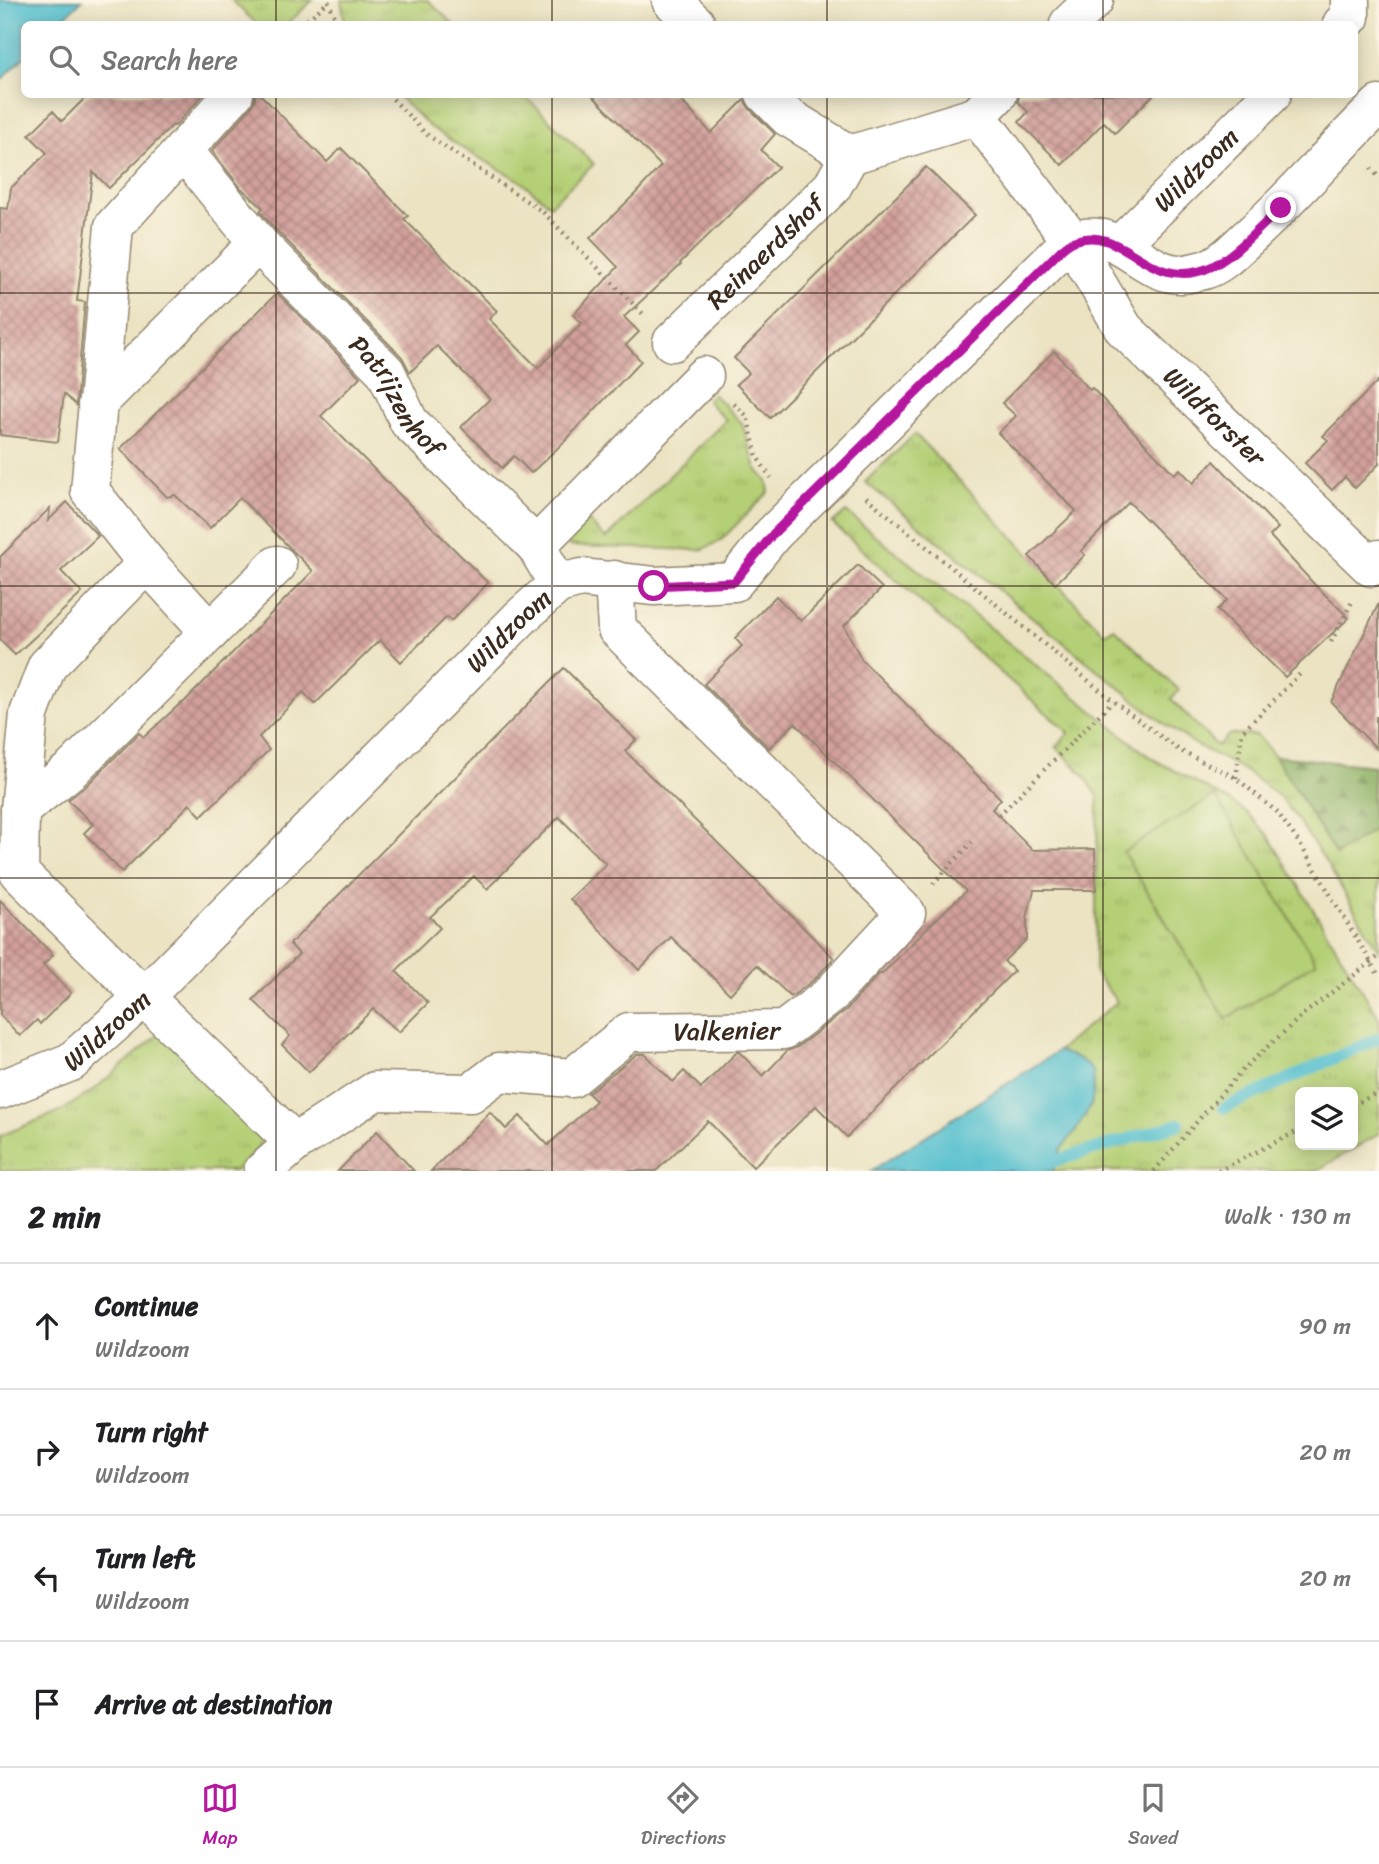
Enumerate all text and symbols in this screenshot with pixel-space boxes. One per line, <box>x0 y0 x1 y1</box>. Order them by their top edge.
search box <box>21 21 1358 98</box>
text: Search here <box>101 37 238 83</box>
icon: search <box>45 41 83 79</box>
street label: Wildzoom <box>1142 116 1250 224</box>
street label: Reinaerdshof <box>695 181 838 321</box>
route end <box>1265 192 1296 223</box>
street label: Patrijzenhof <box>337 323 458 470</box>
street label: Wildforster <box>1152 355 1278 479</box>
route start <box>638 570 669 601</box>
street label: Wildzoom <box>454 576 562 684</box>
street label: Wildzoom <box>51 978 162 1083</box>
street label: Valkenier <box>673 1007 782 1054</box>
map controls <box>1295 1087 1358 1150</box>
button: layers <box>1295 1087 1358 1150</box>
text: 2 min <box>28 1190 101 1244</box>
text: Walk · 130 m <box>1224 1196 1351 1237</box>
text: Continue <box>95 1283 198 1329</box>
text: 90 m <box>1299 1306 1351 1347</box>
icon: ahead <box>28 1307 66 1345</box>
text: Wildzoom <box>95 1329 189 1370</box>
text: Turn right <box>95 1409 208 1455</box>
text: 20 m <box>1300 1432 1351 1473</box>
icon: right <box>28 1433 66 1471</box>
text: Wildzoom <box>95 1455 189 1496</box>
text: Turn left <box>95 1535 195 1581</box>
text: 20 m <box>1300 1558 1351 1599</box>
icon: left <box>28 1559 66 1597</box>
text: Wildzoom <box>95 1581 189 1622</box>
text: Arrive at destination <box>95 1681 332 1727</box>
icon: arrive <box>28 1685 66 1723</box>
tab: Map <box>201 1779 239 1854</box>
tab: Directions <box>641 1779 726 1854</box>
tab: Saved <box>1128 1779 1178 1854</box>

